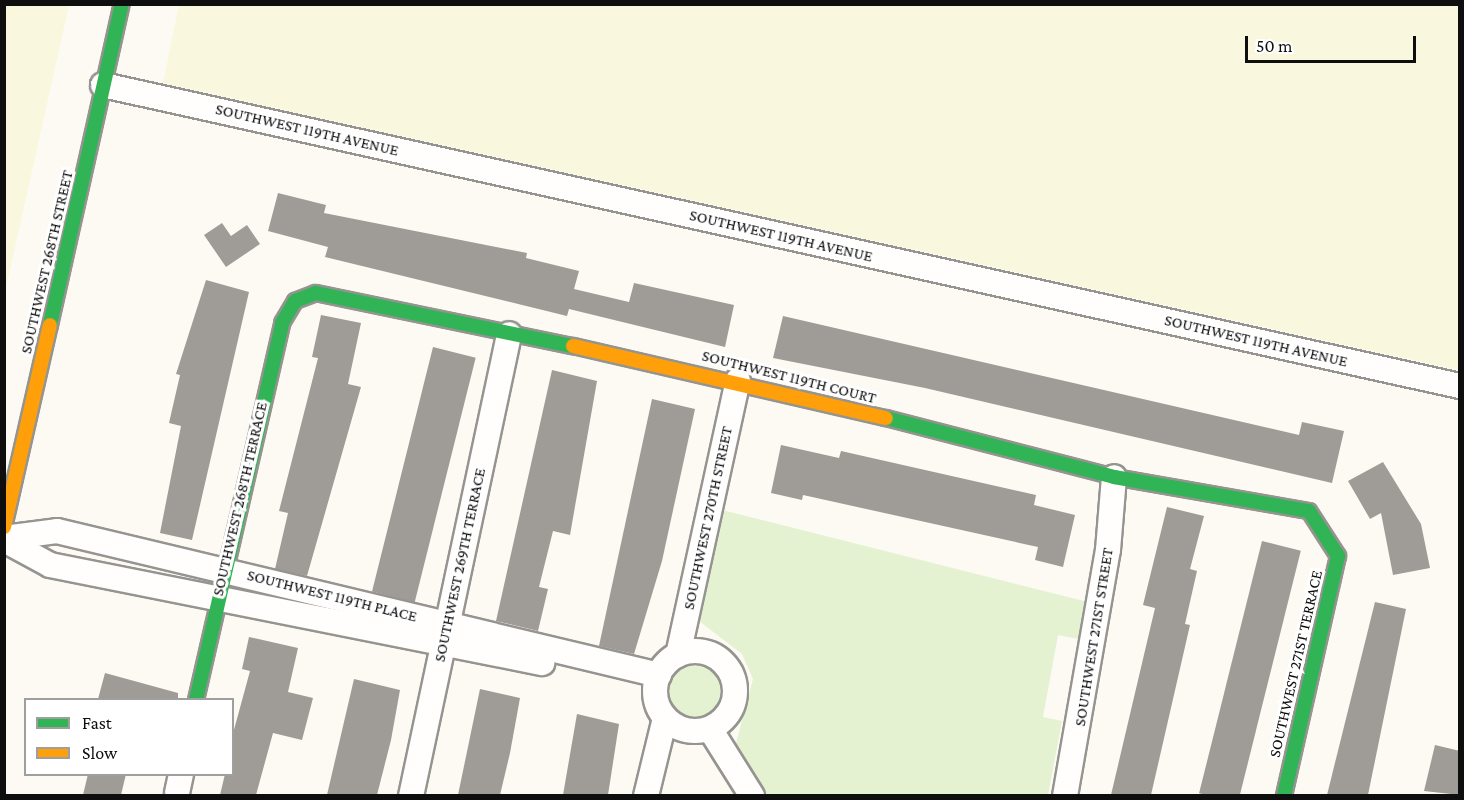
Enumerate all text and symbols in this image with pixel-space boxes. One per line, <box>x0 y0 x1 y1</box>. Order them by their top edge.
scale bar <box>1248 24 1419 62</box>
text: 50 m <box>1256 36 1293 56</box>
street label: SOUTHWEST 119TH AVENUE <box>214 100 400 160</box>
street label: SOUTHWEST 268TH STREET <box>17 168 77 356</box>
street label: SOUTHWEST 119TH AVENUE <box>688 206 874 266</box>
street label: SOUTHWEST 119TH AVENUE <box>1163 311 1349 371</box>
street label: SOUTHWEST 119TH COURT <box>700 346 878 408</box>
street label: SOUTHWEST 268TH TERRACE <box>208 400 272 598</box>
street label: SOUTHWEST 270TH STREET <box>679 425 737 611</box>
street label: SOUTHWEST 269TH TERRACE <box>430 466 490 664</box>
street label: SOUTHWEST 271ST STREET <box>1070 546 1118 728</box>
street label: SOUTHWEST 119TH PLACE <box>245 566 419 626</box>
street label: SOUTHWEST 271ST TERRACE <box>1265 569 1327 759</box>
legend <box>24 698 234 776</box>
text: Fast <box>82 713 112 733</box>
text: Slow <box>82 743 117 763</box>

